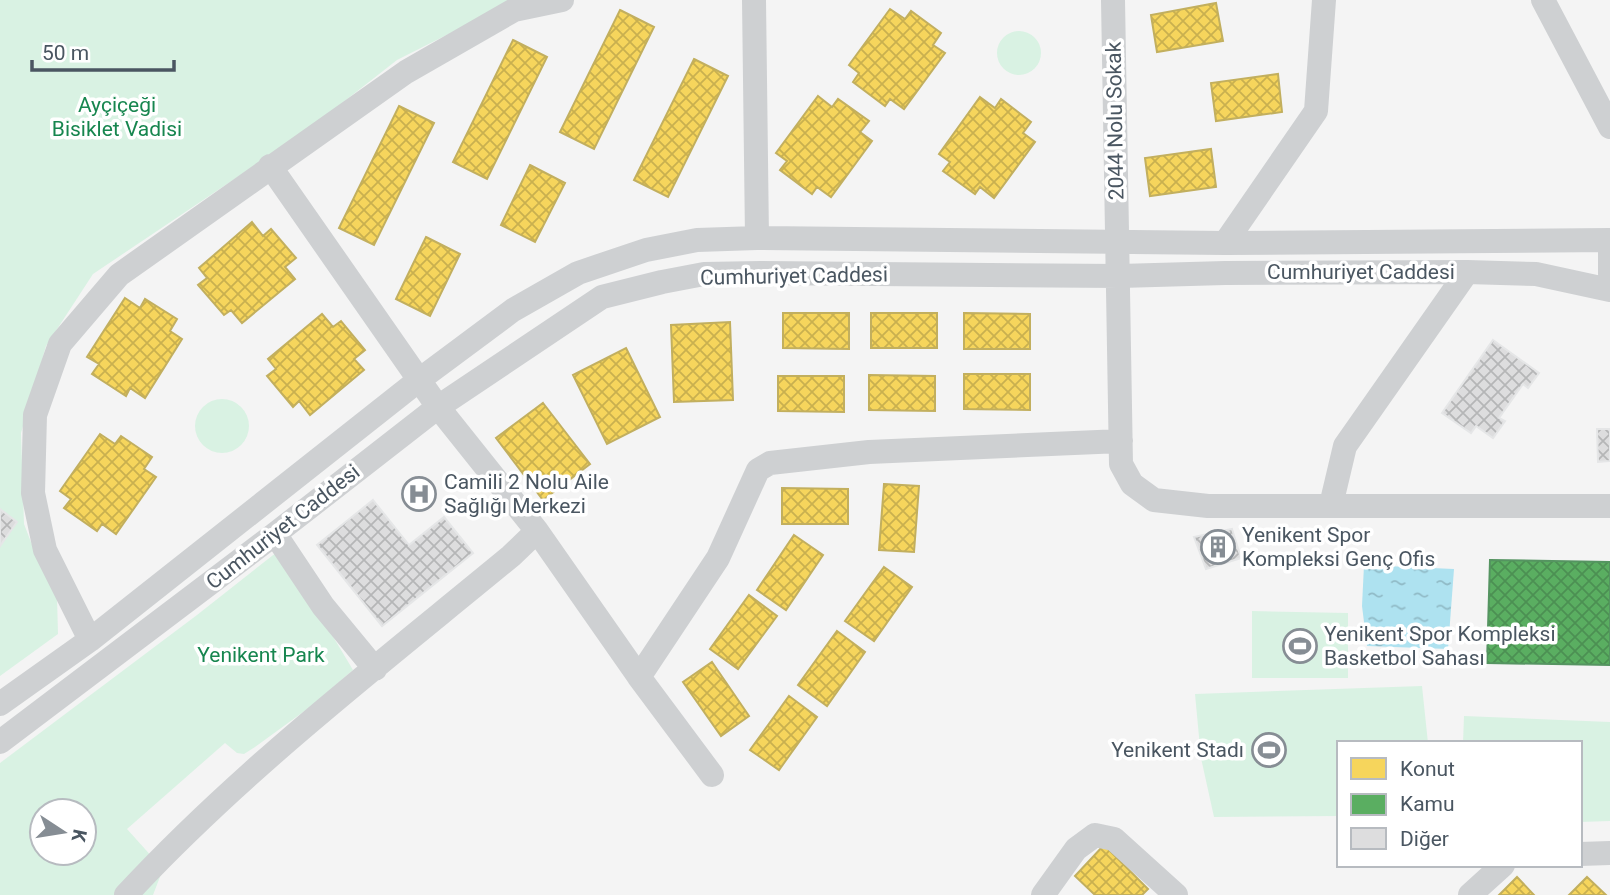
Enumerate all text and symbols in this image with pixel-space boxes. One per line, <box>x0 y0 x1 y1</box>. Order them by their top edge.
scale bar <box>32 28 173 72</box>
text: 50 m <box>42 41 89 65</box>
street label: 2044 Nolu Sokak <box>1102 41 1128 200</box>
park label: Ayçiçeği Bisiklet Vadisi <box>52 93 182 141</box>
street label: Cumhuriyet Caddesi <box>1267 260 1455 284</box>
street label: Cumhuriyet Caddesi <box>700 262 888 290</box>
street label: Cumhuriyet Caddesi <box>202 460 364 594</box>
place label: Camili 2 Nolu Aile Sağlığı Merkezi <box>444 470 609 518</box>
hospital icon: Camili 2 Nolu Aile Sağlığı Merkezi <box>400 475 438 513</box>
place label: Yenikent Spor Kompleksi Genç Ofis <box>1242 523 1435 571</box>
building icon: Yenikent Spor Kompleksi Genç Ofis <box>1199 528 1237 566</box>
place label: Yenikent Spor Kompleksi Basketbol Sahası <box>1324 622 1556 670</box>
sports icon: Yenikent Spor Kompleksi Basketbol Sahası <box>1281 627 1319 665</box>
park label: Yenikent Park <box>197 643 325 667</box>
sports icon: Yenikent Stadı <box>1250 731 1288 769</box>
place label: Yenikent Stadı <box>1111 738 1244 762</box>
legend <box>1337 741 1582 867</box>
text: Konut <box>1400 757 1455 781</box>
text: Kamu <box>1400 792 1455 816</box>
north arrow <box>28 797 98 867</box>
text: K <box>66 827 92 845</box>
text: Diğer <box>1400 827 1449 851</box>

